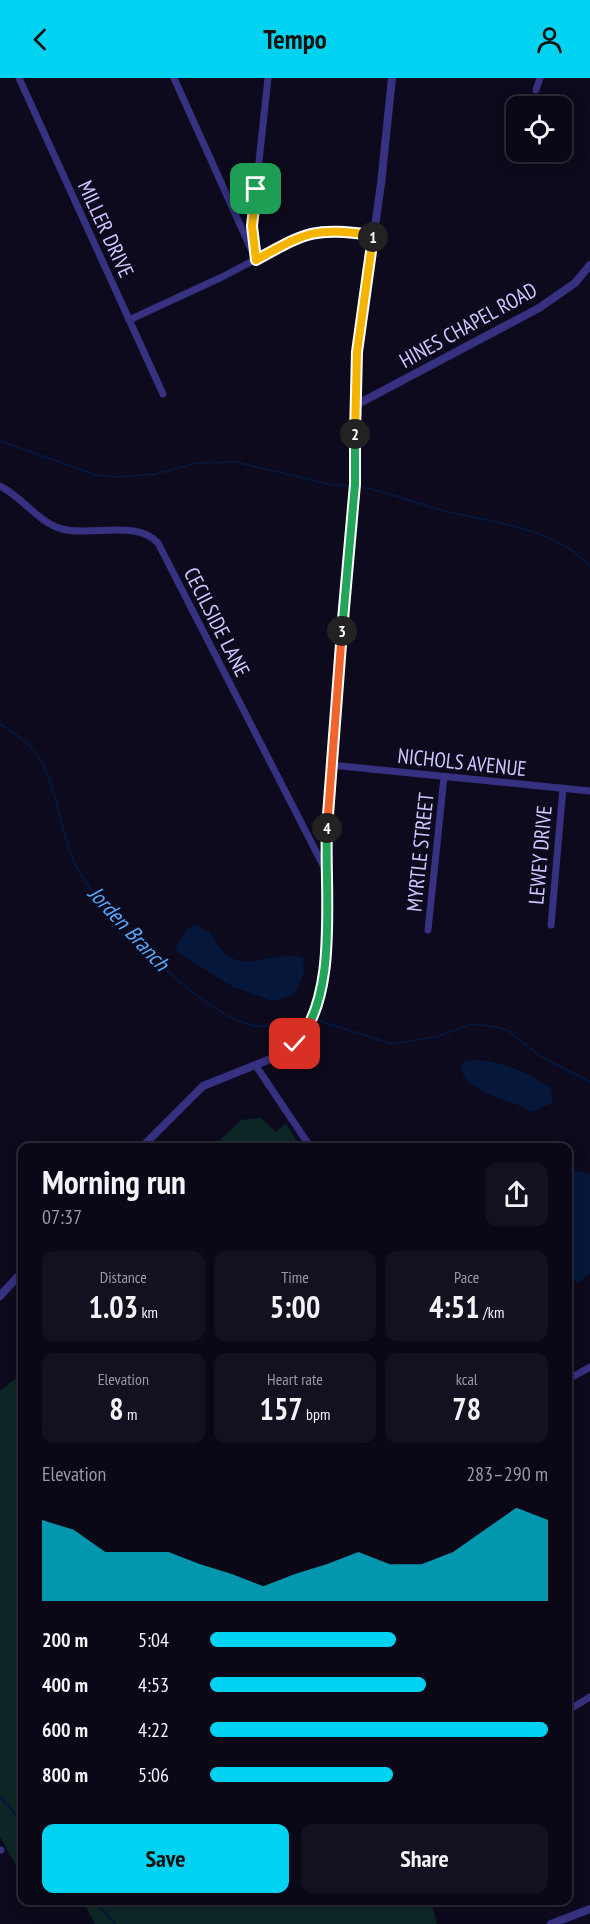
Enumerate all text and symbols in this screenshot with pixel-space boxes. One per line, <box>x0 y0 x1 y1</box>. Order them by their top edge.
text: Tempo <box>263 22 327 56</box>
icon: back <box>24 23 57 56</box>
icon: person <box>533 23 566 56</box>
map controls <box>506 96 572 162</box>
button: locate <box>506 96 572 162</box>
pin <box>230 163 281 214</box>
icon: arrive <box>239 172 272 205</box>
street label: MILLER DRIVE <box>72 176 140 282</box>
pin: 1 <box>358 222 388 252</box>
text: 1 <box>369 227 377 247</box>
street label: HINES CHAPEL ROAD <box>394 276 542 374</box>
pin: 2 <box>340 419 370 449</box>
text: 2 <box>351 424 359 444</box>
street label: CECILSIDE LANE <box>178 563 256 681</box>
pin: 3 <box>327 616 357 646</box>
text: 3 <box>338 621 346 641</box>
street label: NICHOLS AVENUE <box>396 742 528 782</box>
street label: MYRTLE STREET <box>400 791 440 913</box>
street label: LEWEY DRIVE <box>522 804 558 906</box>
pin: 4 <box>312 813 342 843</box>
text: 4 <box>323 818 331 838</box>
water label: Jorden Branch <box>82 879 176 977</box>
pin <box>269 1018 320 1069</box>
icon: check <box>278 1027 311 1060</box>
text: Morning run <box>42 1160 186 1203</box>
button: share <box>485 1163 548 1226</box>
text: 07:37 <box>42 1204 82 1230</box>
text: Distance <box>100 1267 147 1287</box>
text: Time <box>281 1267 309 1287</box>
text: Pace <box>454 1267 479 1287</box>
text: 1.03 <box>89 1287 138 1326</box>
text: 5:00 <box>270 1287 320 1326</box>
text: 4:51 <box>429 1287 480 1326</box>
text: km <box>138 1302 158 1322</box>
text: /km <box>480 1302 504 1322</box>
text: Elevation <box>98 1369 149 1389</box>
text: Heart rate <box>267 1369 323 1389</box>
text: kcal <box>456 1369 478 1389</box>
text: 8 <box>109 1389 124 1428</box>
text: 157 <box>260 1389 303 1428</box>
text: 78 <box>452 1389 481 1428</box>
text: m <box>124 1404 137 1424</box>
text: bpm <box>303 1404 330 1424</box>
text: Elevation <box>42 1461 106 1487</box>
text: 283–290 m <box>466 1461 548 1487</box>
text: 200 m <box>42 1627 88 1653</box>
text: 5:04 <box>138 1627 169 1653</box>
text: 400 m <box>42 1672 88 1698</box>
text: 4:53 <box>138 1672 169 1698</box>
text: 600 m <box>42 1717 88 1743</box>
text: 4:22 <box>138 1717 169 1743</box>
text: 800 m <box>42 1762 88 1788</box>
text: 5:06 <box>138 1762 169 1788</box>
button: Save <box>42 1824 289 1893</box>
button: Share <box>301 1824 548 1893</box>

